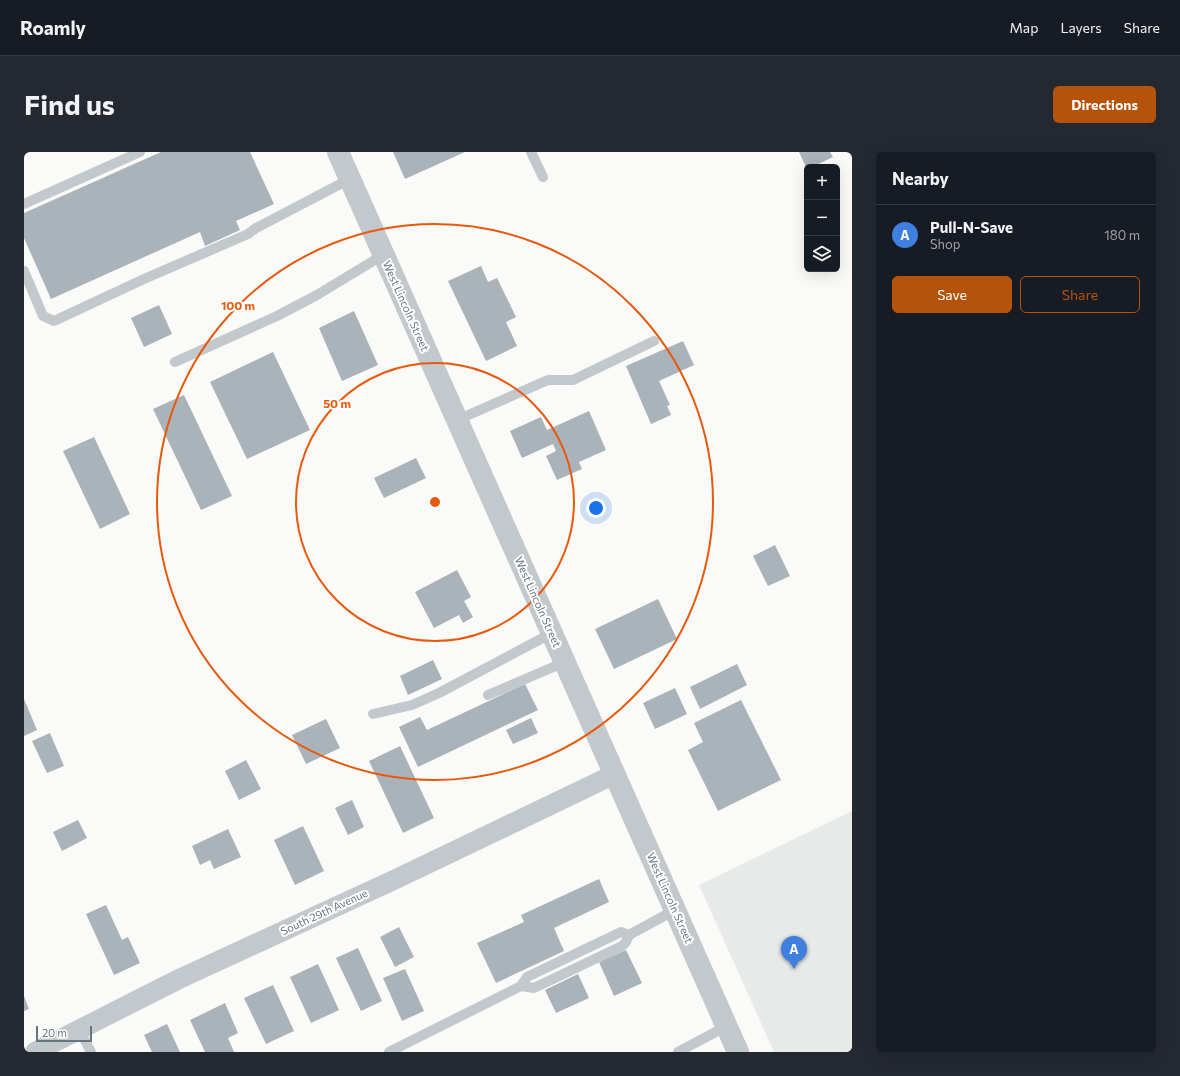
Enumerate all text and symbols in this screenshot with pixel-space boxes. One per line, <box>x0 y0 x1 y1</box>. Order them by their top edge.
text: Roamly <box>20 16 86 39</box>
text: Map <box>1010 19 1038 36</box>
text: Layers <box>1060 19 1102 36</box>
text: Share <box>1124 19 1160 36</box>
button: Directions <box>1053 86 1156 123</box>
text: Find us <box>24 87 115 121</box>
map controls <box>804 164 840 272</box>
button: + <box>804 164 840 200</box>
text: Nearby <box>892 168 949 189</box>
button: − <box>804 200 840 236</box>
text: Pull-N-Save <box>930 218 1013 236</box>
text: A <box>900 227 910 243</box>
text: 180 m <box>1104 227 1140 243</box>
button: layers <box>804 236 840 272</box>
text: Shop <box>930 236 961 252</box>
street label: West Lincoln Street <box>381 259 432 353</box>
button: Save <box>892 276 1012 313</box>
button: Share <box>1020 276 1140 313</box>
text: 100 m <box>221 298 255 312</box>
text: 50 m <box>323 396 351 410</box>
centre of rings <box>428 495 442 509</box>
your location <box>586 498 606 518</box>
street label: West Lincoln Street <box>513 555 564 649</box>
street label: West Lincoln Street <box>645 851 696 945</box>
street label: South 29th Avenue <box>278 886 369 937</box>
pin: A <box>781 936 807 969</box>
scale bar <box>36 1024 92 1043</box>
text: 20 m <box>42 1026 67 1039</box>

